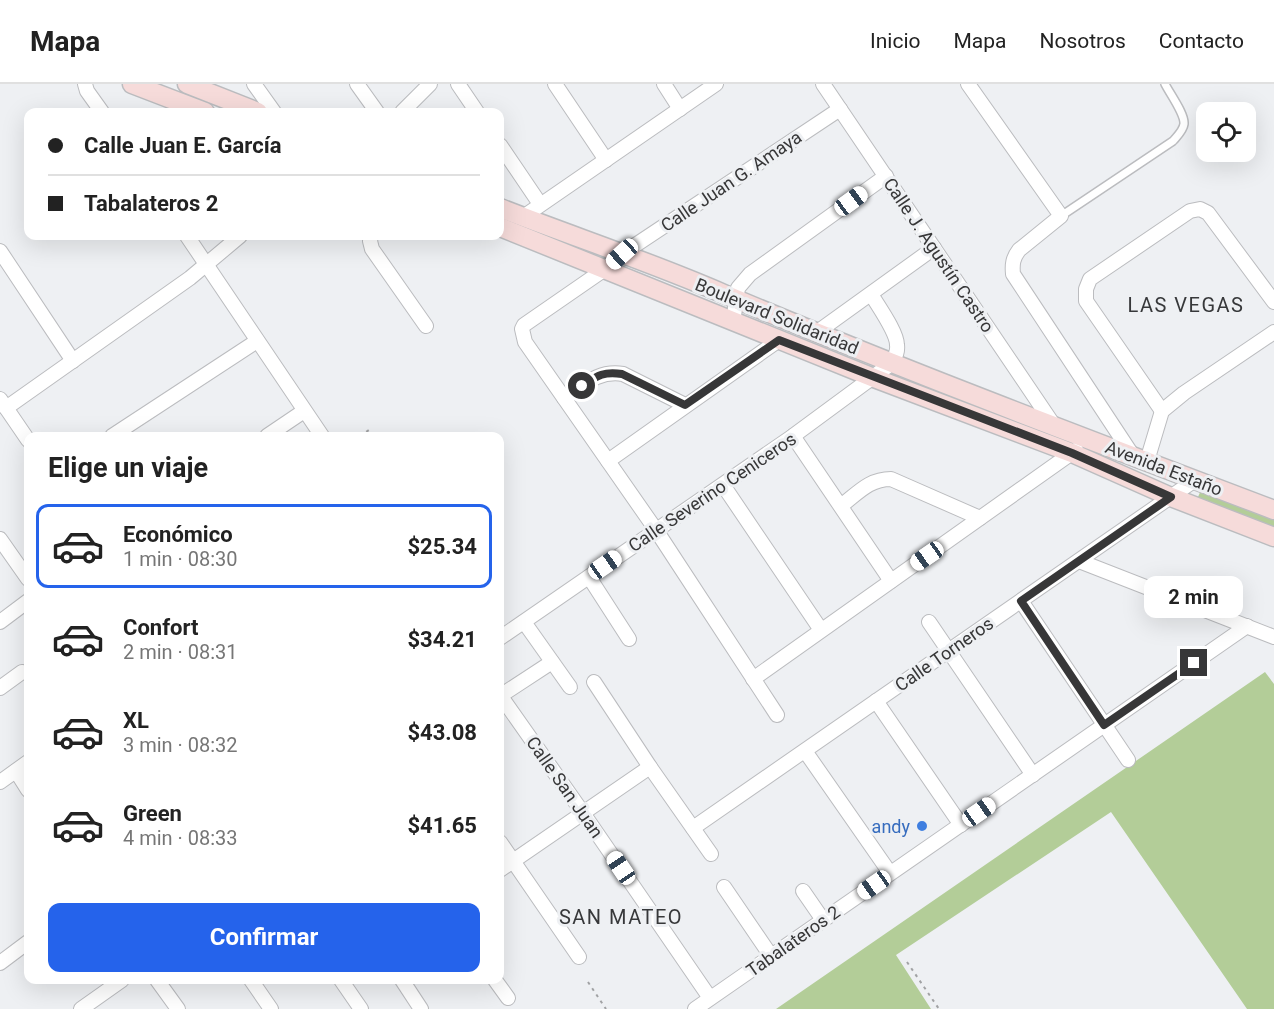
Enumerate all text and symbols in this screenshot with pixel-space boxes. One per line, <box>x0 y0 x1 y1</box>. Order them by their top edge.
text: Mapa <box>30 25 100 58</box>
text: Inicio <box>870 29 920 53</box>
text: Mapa <box>953 29 1006 53</box>
text: Nosotros <box>1039 29 1126 53</box>
text: Contacto <box>1159 29 1244 53</box>
map controls <box>1196 102 1256 162</box>
button: locate <box>1196 102 1256 162</box>
street label: Calle Juan G. Amaya <box>657 126 805 236</box>
text: Calle Juan E. García <box>84 133 281 158</box>
street label: Calle J. Agustín Castro <box>879 174 999 336</box>
car <box>831 183 871 219</box>
text: Tabalateros 2 <box>84 191 218 216</box>
car <box>603 235 641 273</box>
street label: Boulevard Solidaridad <box>692 274 862 358</box>
district label: LAS VEGAS <box>1128 293 1245 317</box>
route start <box>568 372 595 399</box>
street label: Calle Severino Ceniceros <box>624 428 800 556</box>
street label: Avenida Estaño <box>1103 436 1225 500</box>
text: Elige un viaje <box>48 452 208 484</box>
icon: car <box>51 519 105 573</box>
text: Económico <box>123 522 233 547</box>
text: $25.34 <box>408 534 477 559</box>
car <box>907 538 947 574</box>
text: 1 min · 08:30 <box>123 547 238 571</box>
car <box>585 547 625 583</box>
callout: 2 min <box>1144 576 1244 618</box>
text: 2 min <box>1168 585 1219 609</box>
icon: car <box>51 612 105 666</box>
street label: Calle Torneros <box>891 612 997 696</box>
text: Confort <box>123 615 198 640</box>
text: $34.21 <box>408 627 477 652</box>
text: 2 min · 08:31 <box>123 640 238 664</box>
route end <box>1180 649 1207 676</box>
icon: car <box>51 705 105 759</box>
text: XL <box>123 708 149 733</box>
text: $43.08 <box>408 720 477 745</box>
street label: Calle San Juan <box>522 732 608 842</box>
text: 3 min · 08:32 <box>123 733 238 757</box>
car <box>959 794 999 830</box>
icon: car <box>51 798 105 852</box>
text: Green <box>123 801 182 826</box>
text: $41.65 <box>408 813 477 838</box>
place label: andy <box>872 816 910 837</box>
marker: andy <box>915 819 929 833</box>
text: 4 min · 08:33 <box>123 826 238 850</box>
car <box>603 848 639 888</box>
car <box>854 867 894 903</box>
street label: Tabalateros 2 <box>742 901 844 981</box>
button: Confirmar <box>48 903 480 972</box>
district label: SAN MATEO <box>559 905 683 929</box>

